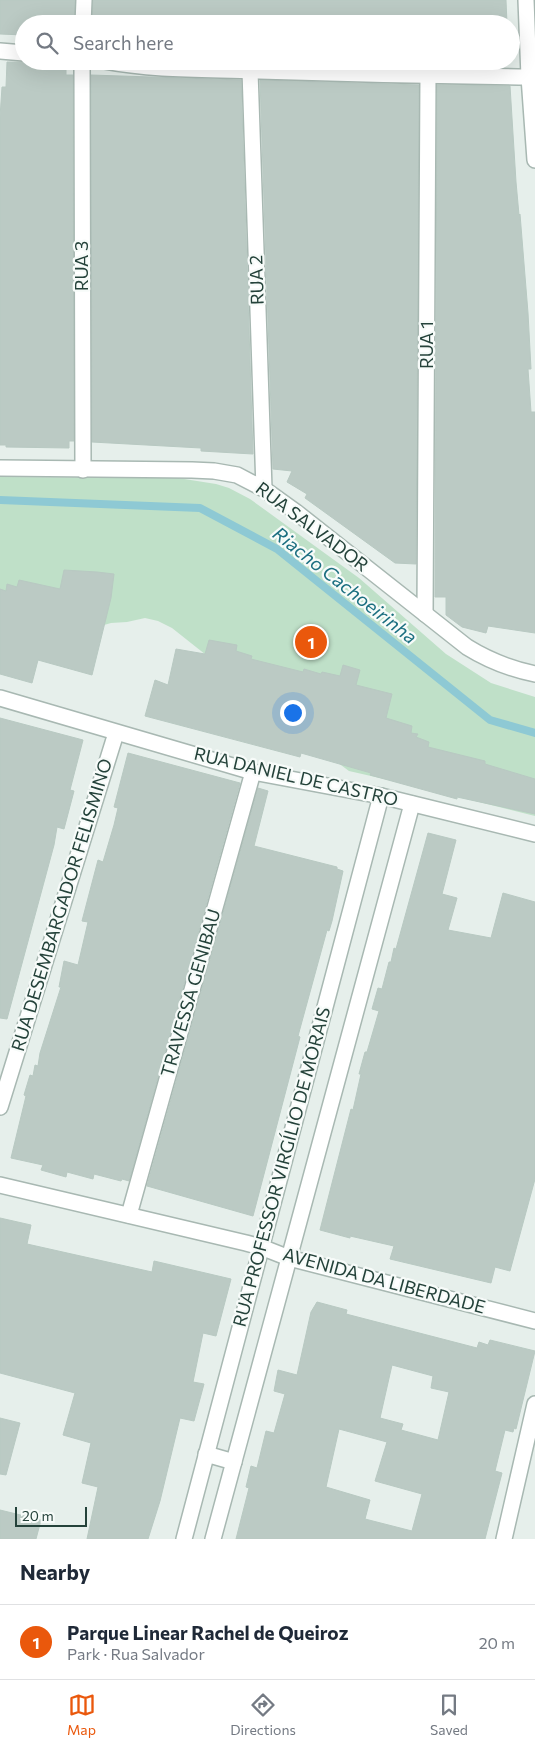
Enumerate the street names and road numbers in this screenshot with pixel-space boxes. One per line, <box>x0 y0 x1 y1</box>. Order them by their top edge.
street label: RUA 3 <box>70 241 92 291</box>
street label: RUA 2 <box>244 255 268 305</box>
street label: RUA 1 <box>415 321 437 369</box>
street label: RUA SALVADOR <box>252 477 373 576</box>
street label: RUA DANIEL DE CASTRO <box>192 742 400 810</box>
street label: RUA DESEMBARGADOR FELISMINO <box>6 756 116 1054</box>
street label: TRAVESSA GENIBAU <box>156 906 225 1079</box>
street label: RUA PROFESSOR VIRGÍLIO DE MORAIS <box>228 1004 334 1329</box>
street label: AVENIDA DA LIBERDADE <box>281 1242 488 1318</box>

